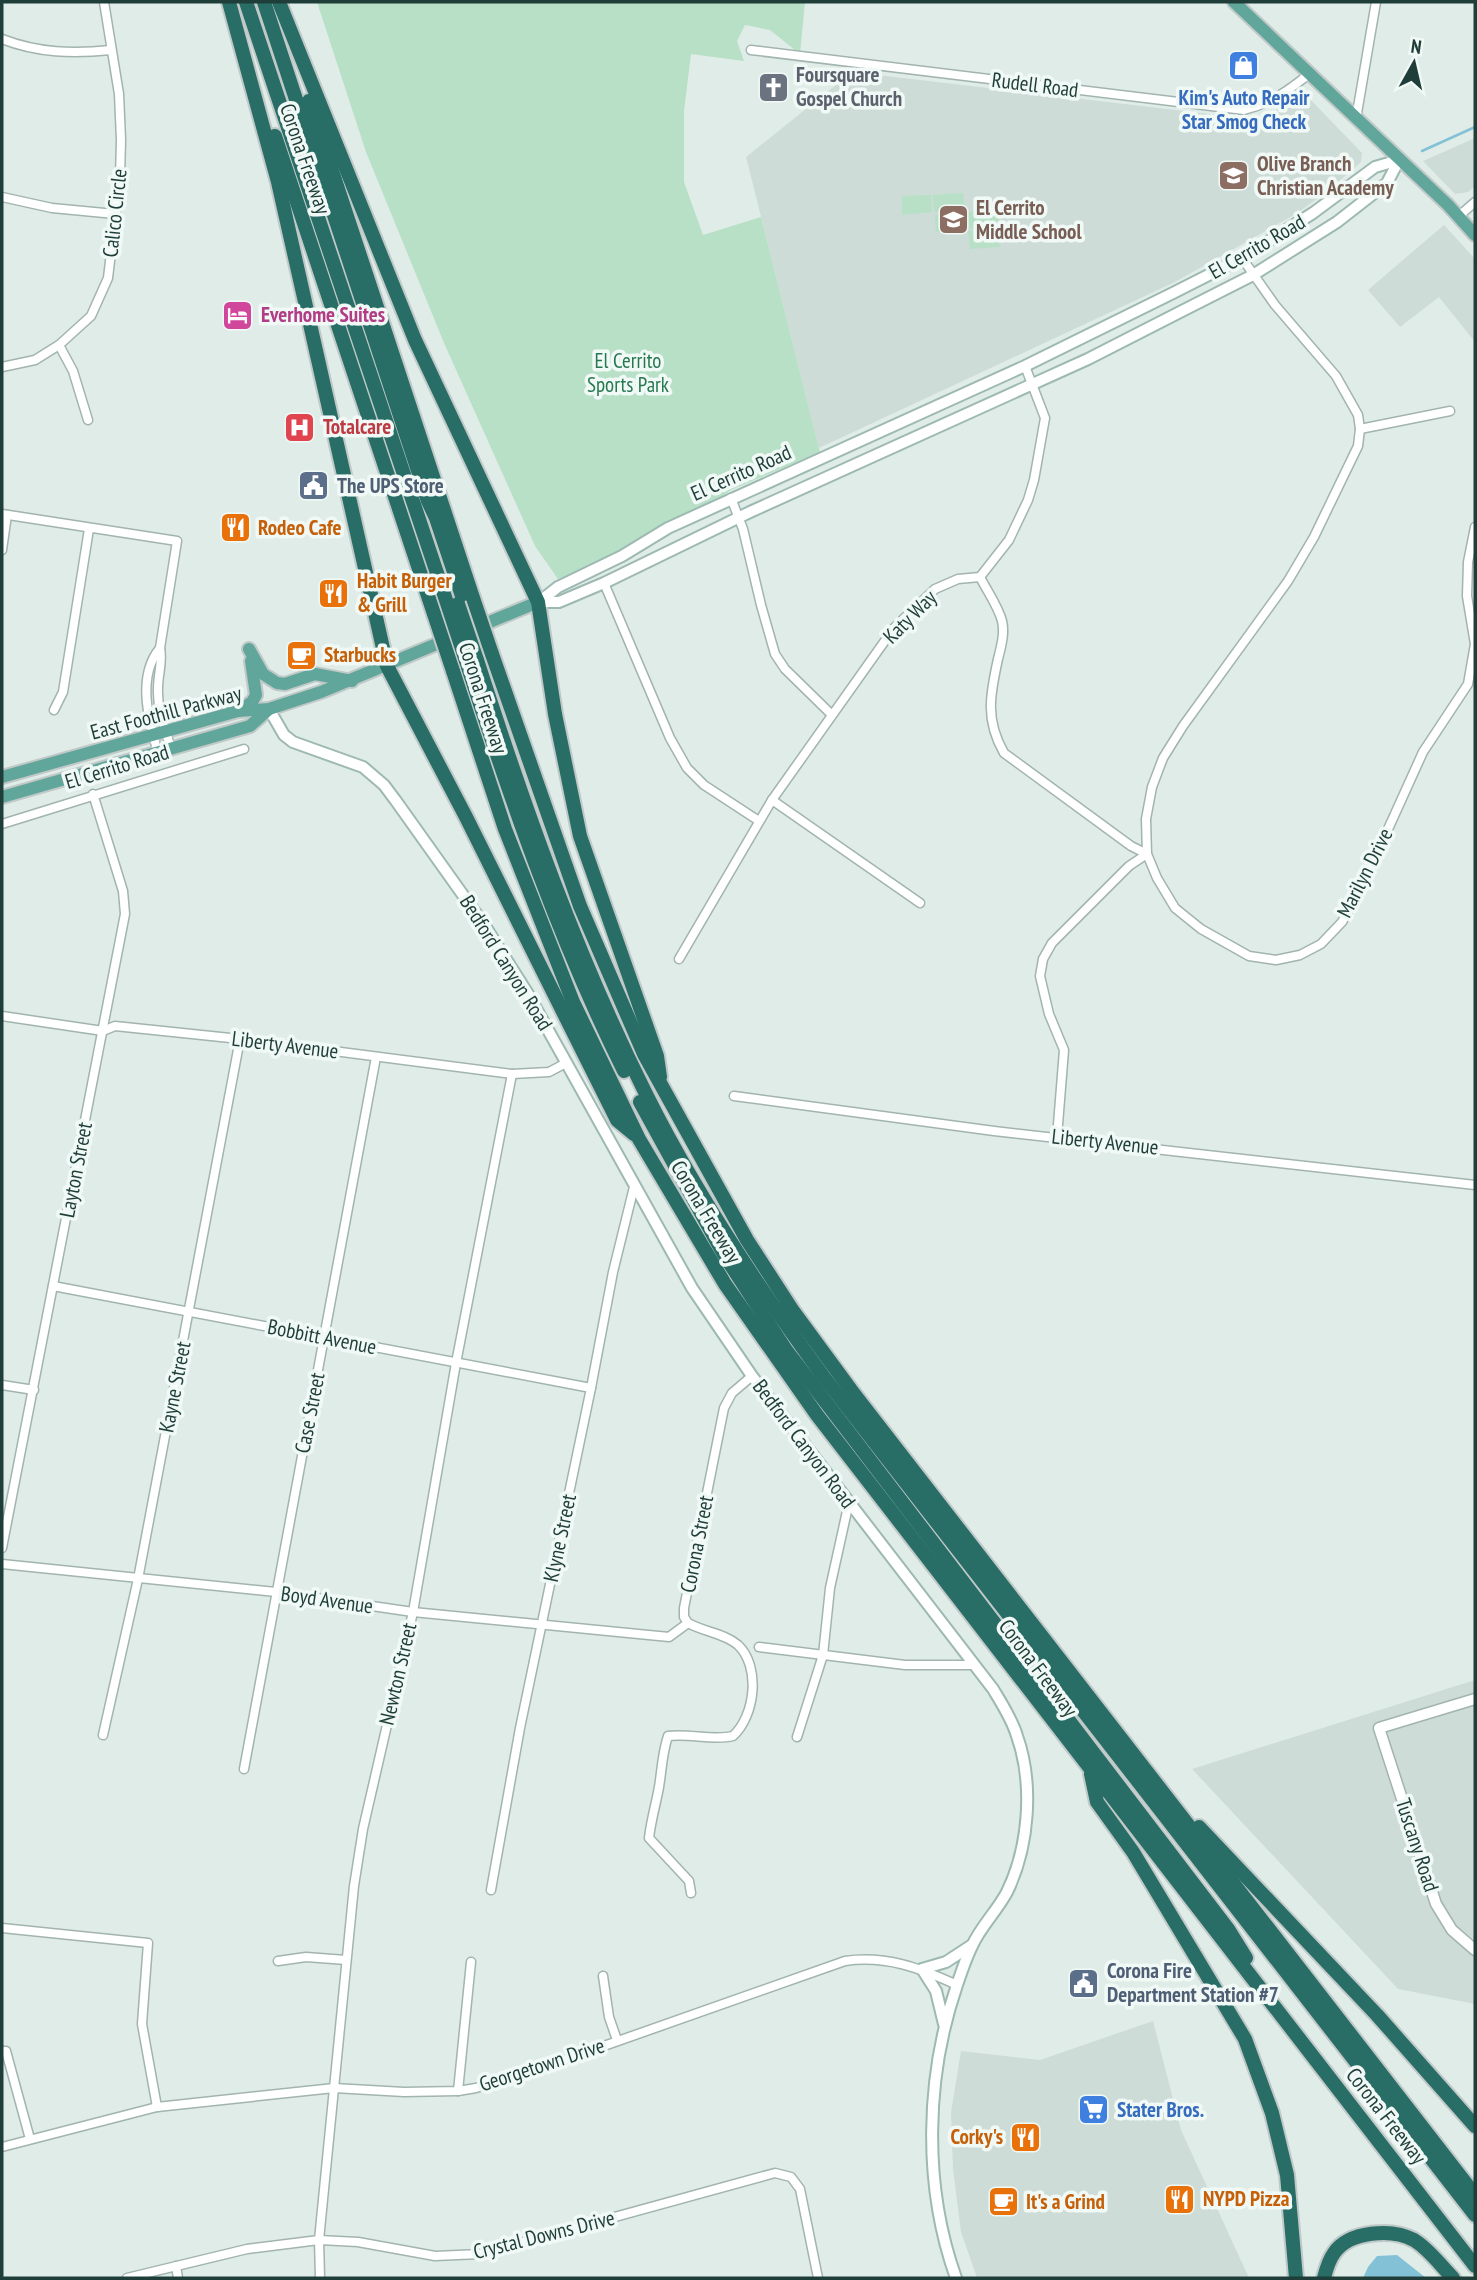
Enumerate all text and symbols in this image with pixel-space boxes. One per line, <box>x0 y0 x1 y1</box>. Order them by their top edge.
north arrow <box>1379 28 1449 98</box>
text: N <box>1410 34 1423 59</box>
shop icon: Kim's Auto Repair Star Smog Check <box>1227 49 1261 83</box>
place label: Foursquare Gospel Church <box>796 61 902 112</box>
street label: Rudell Road <box>990 66 1080 103</box>
church icon: Foursquare Gospel Church <box>756 70 790 104</box>
place label: Kim's Auto Repair Star Smog Check <box>1178 84 1310 135</box>
street label: Corona Freeway <box>274 100 337 218</box>
place label: Olive Branch Christian Academy <box>1257 150 1394 201</box>
school or university icon: Olive Branch Christian Academy <box>1217 159 1251 193</box>
street label: Calico Circle <box>96 167 133 259</box>
place label: El Cerrito Middle School <box>976 194 1082 245</box>
school or university icon: El Cerrito Middle School <box>936 203 970 237</box>
street label: El Cerrito Road <box>1204 208 1310 285</box>
hotel icon: Everhome Suites <box>221 298 255 332</box>
place label: Everhome Suites <box>261 301 385 328</box>
park label: El Cerrito Sports Park <box>587 347 669 398</box>
hospital icon: Totalcare <box>283 410 317 444</box>
place label: Totalcare <box>323 413 391 440</box>
street label: El Cerrito Road <box>686 438 795 507</box>
public building icon: The UPS Store <box>297 469 331 503</box>
place label: The UPS Store <box>337 472 444 499</box>
restaurant icon: Rodeo Cafe <box>218 511 252 545</box>
place label: Rodeo Cafe <box>258 514 342 541</box>
place label: Habit Burger & Grill <box>357 567 452 618</box>
restaurant icon: Habit Burger & Grill <box>317 576 351 610</box>
street label: Katy Way <box>877 584 942 649</box>
cafe icon: Starbucks <box>284 638 318 672</box>
street label: Corona Freeway <box>453 639 514 757</box>
place label: Starbucks <box>324 641 396 668</box>
street label: East Foothill Parkway <box>87 679 244 746</box>
street label: El Cerrito Road <box>62 738 172 795</box>
street label: Marilyn Drive <box>1331 824 1399 922</box>
street label: Bedford Canyon Road <box>454 890 559 1035</box>
street label: Liberty Avenue <box>230 1025 340 1064</box>
street label: Layton Street <box>53 1120 98 1220</box>
street label: Liberty Avenue <box>1050 1122 1160 1161</box>
street label: Corona Freeway <box>665 1155 748 1268</box>
street label: Bobbitt Avenue <box>265 1313 379 1360</box>
street label: Kayne Street <box>152 1339 197 1435</box>
street label: Case Street <box>288 1370 331 1455</box>
street label: Bedford Canyon Road <box>747 1374 862 1514</box>
street label: Klyne Street <box>537 1491 582 1584</box>
street label: Corona Street <box>674 1493 719 1595</box>
street label: Boyd Avenue <box>279 1580 375 1619</box>
street label: Corona Freeway <box>993 1614 1084 1722</box>
street label: Newton Street <box>373 1620 422 1728</box>
street label: Tuscany Road <box>1390 1795 1445 1895</box>
place label: Corona Fire Department Station #7 <box>1107 1957 1279 2008</box>
public building icon: Corona Fire Department Station #7 <box>1067 1966 1101 2000</box>
street label: Georgetown Drive <box>476 2032 608 2097</box>
street label: Corona Freeway <box>1340 2062 1433 2169</box>
supermarket icon: Stater Bros. <box>1077 2093 1111 2127</box>
place label: Stater Bros. <box>1117 2096 1204 2123</box>
restaurant icon: Corky's <box>1009 2120 1043 2154</box>
place label: Corky's <box>951 2123 1003 2150</box>
restaurant icon: NYPD Pizza <box>1163 2182 1197 2216</box>
cafe icon: It's a Grind <box>986 2185 1020 2219</box>
place label: NYPD Pizza <box>1203 2185 1290 2212</box>
place label: It's a Grind <box>1026 2188 1105 2215</box>
street label: Crystal Downs Drive <box>470 2204 617 2265</box>

